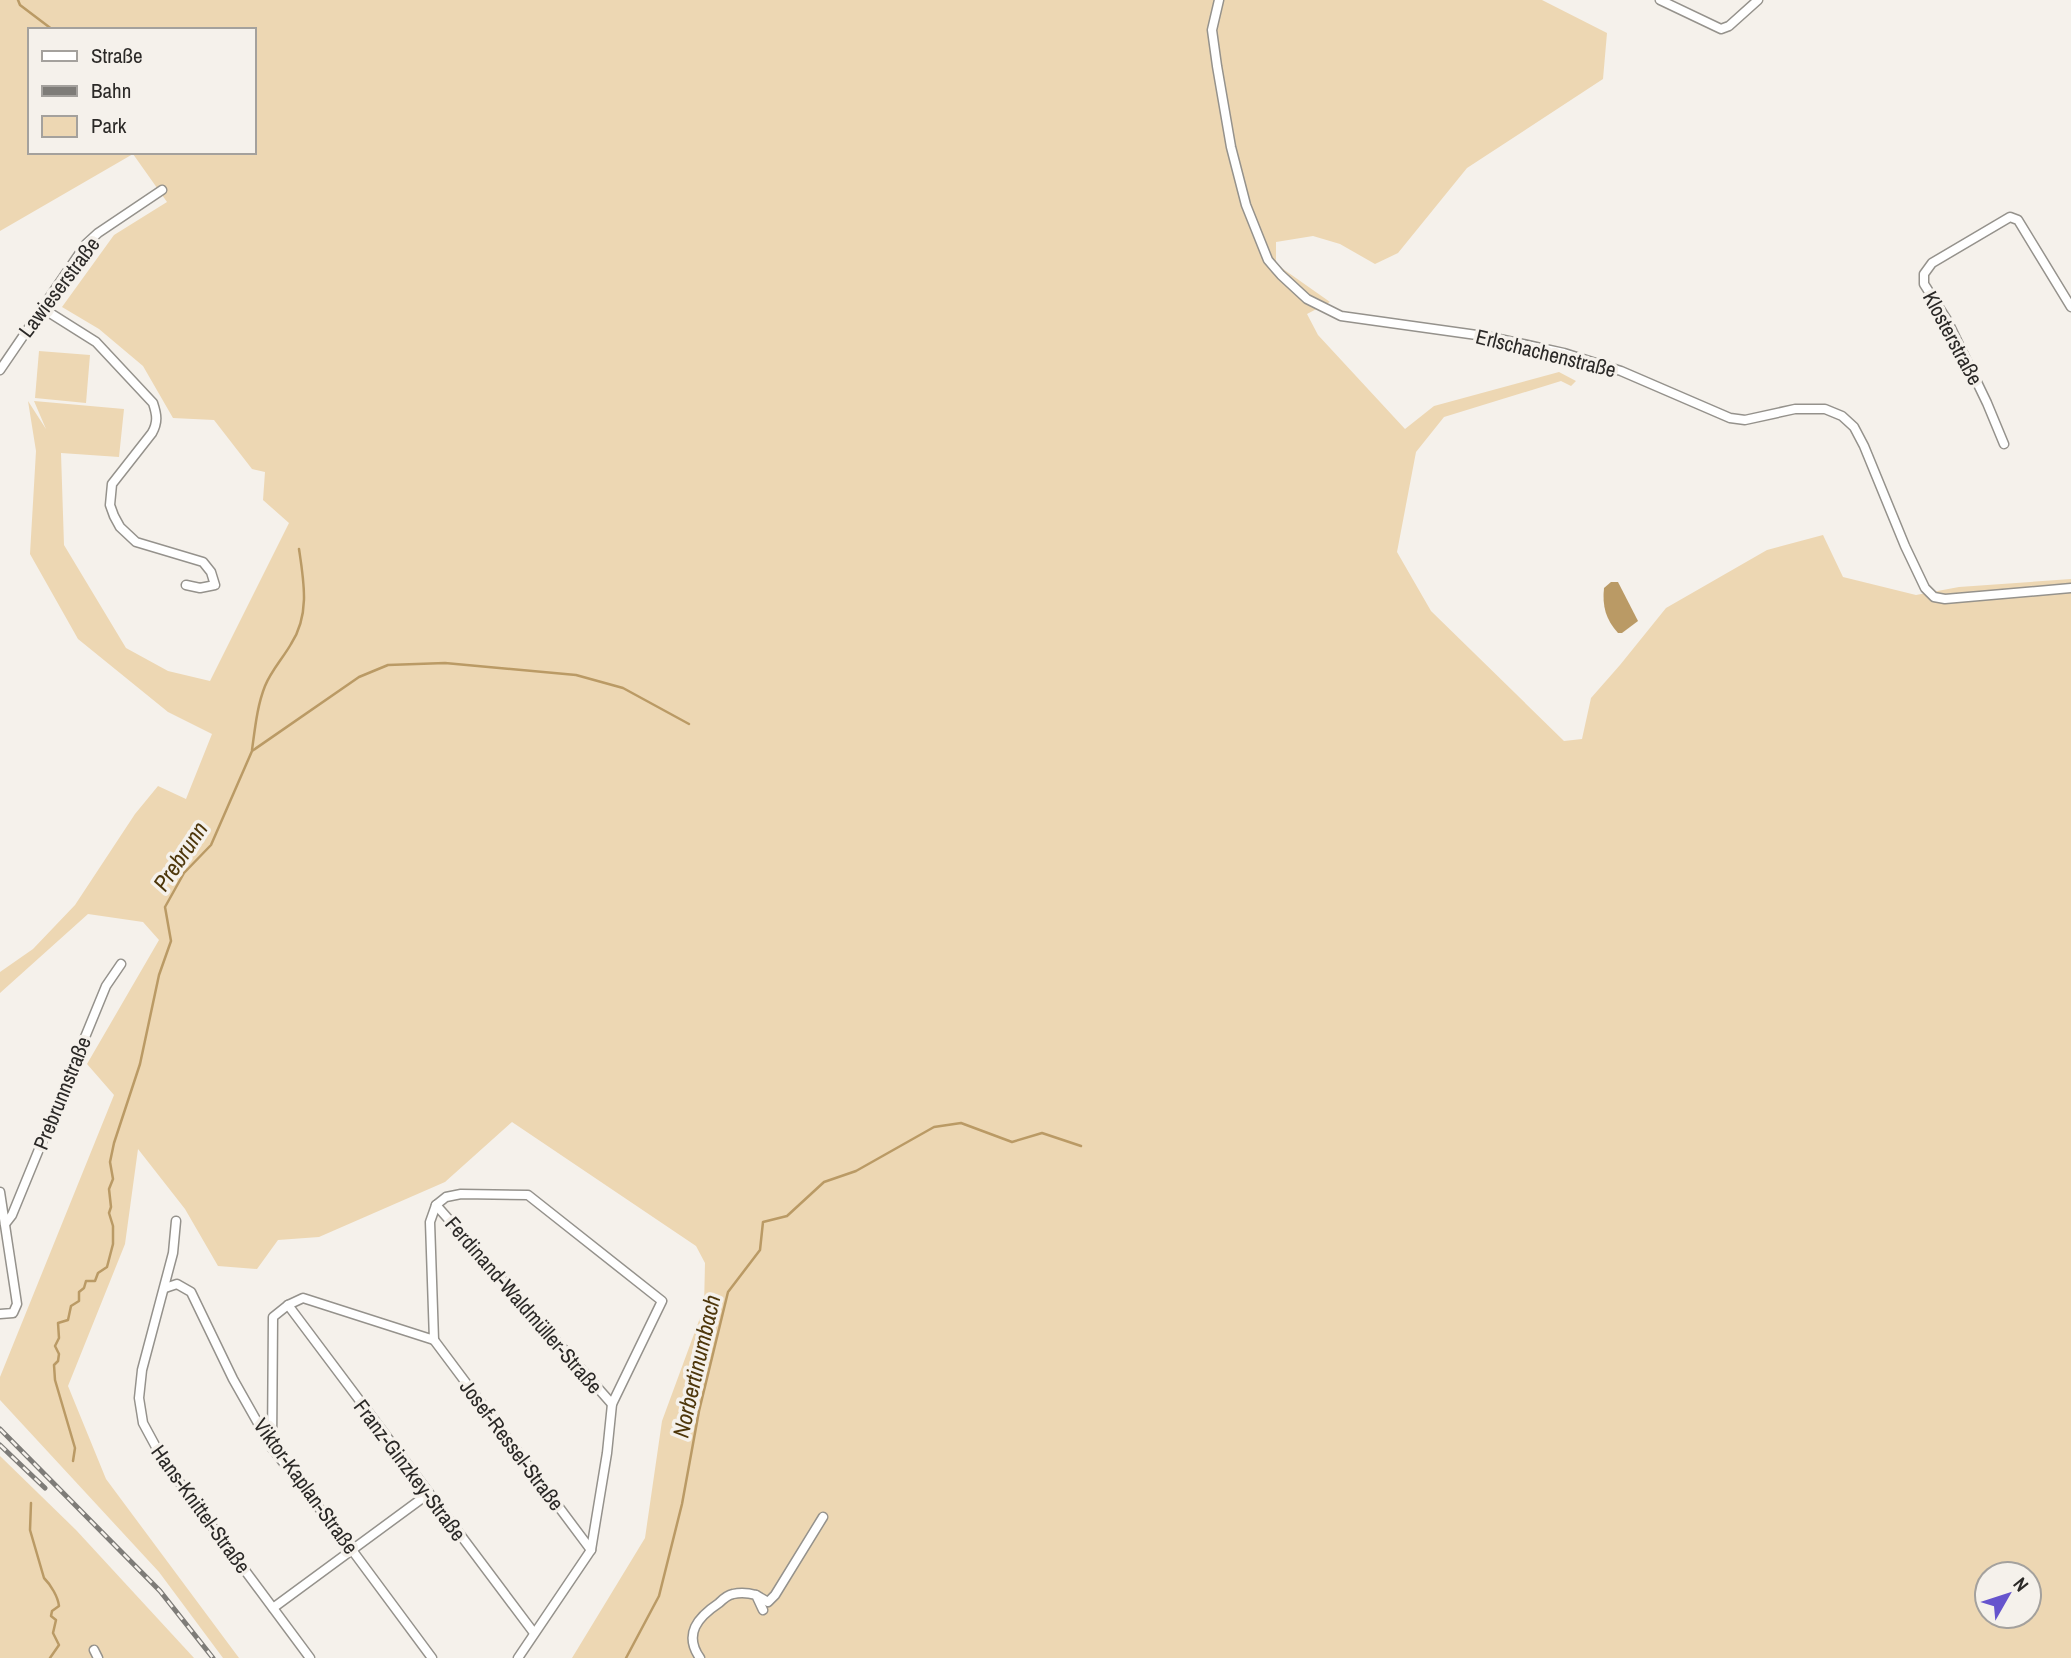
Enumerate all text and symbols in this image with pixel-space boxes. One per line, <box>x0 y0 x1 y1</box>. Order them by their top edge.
legend <box>28 28 256 154</box>
text: Straße <box>91 41 143 70</box>
text: Bahn <box>91 76 131 105</box>
text: Park <box>91 111 127 140</box>
street label: Lawieserstraße <box>12 231 106 343</box>
street label: Klosterstraße <box>1916 286 1990 390</box>
street label: Erlschachenstraße <box>1473 322 1619 384</box>
water label: Prebrunn <box>145 815 215 897</box>
street label: Prebrunnstraße <box>26 1032 98 1154</box>
street label: Ferdinand-Waldmüller-Straße <box>439 1210 609 1400</box>
water label: Norbertinumbach <box>665 1292 727 1440</box>
street label: Josef-Ressel-Straße <box>453 1374 571 1516</box>
street label: Franz-Ginzkey-Straße <box>347 1393 473 1547</box>
street label: Viktor-Kaplan-Straße <box>247 1412 365 1560</box>
street label: Hans-Knittel-Straße <box>145 1439 257 1579</box>
north arrow <box>1973 1560 2043 1630</box>
text: N <box>2008 1572 2035 1597</box>

